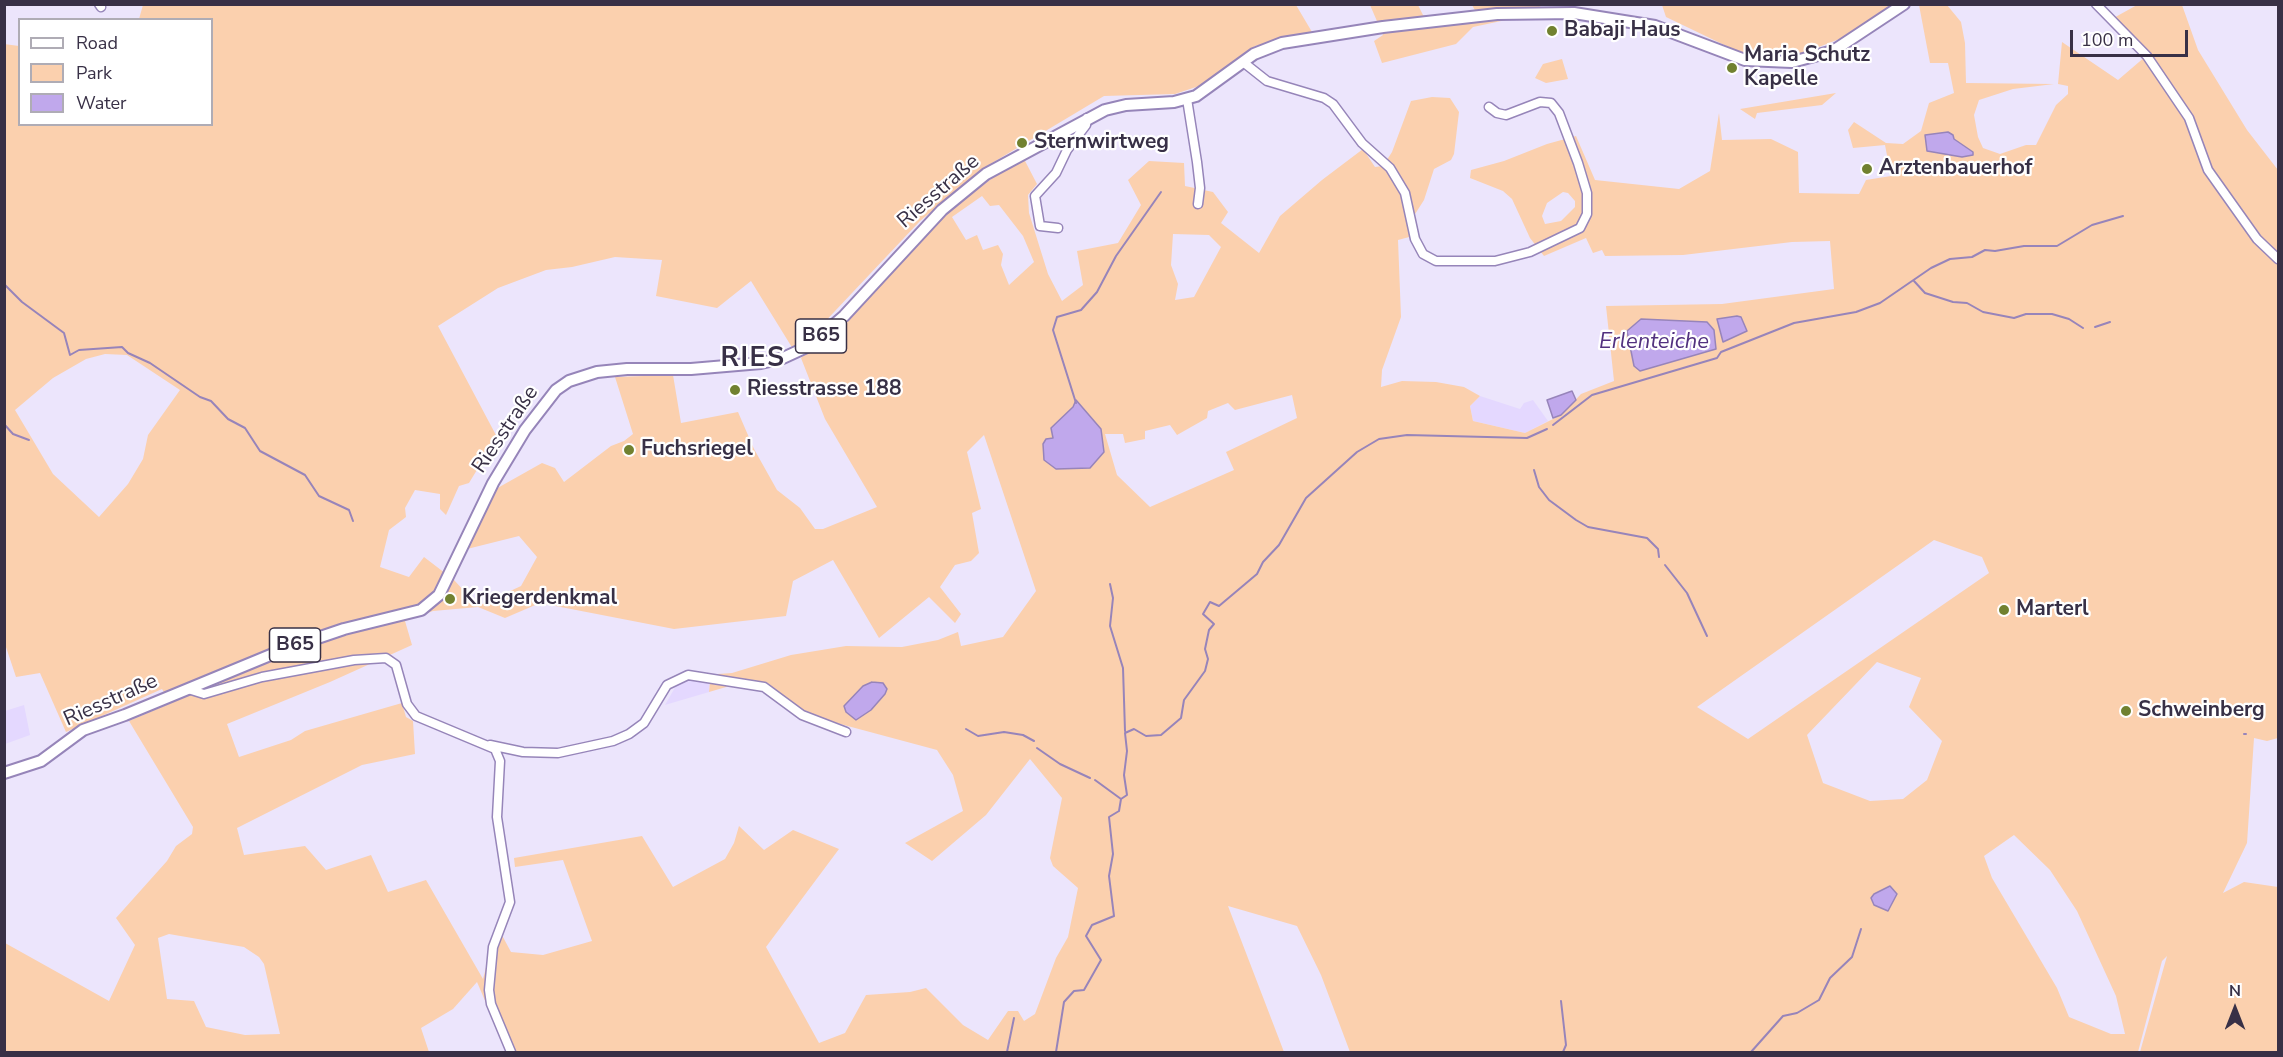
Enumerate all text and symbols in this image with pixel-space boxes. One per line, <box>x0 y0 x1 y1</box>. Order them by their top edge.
legend <box>18 18 213 126</box>
place label: Babaji Haus <box>1564 18 1681 44</box>
scale bar <box>2073 18 2192 56</box>
marker: Babaji Haus <box>1545 24 1559 38</box>
text: 100 m <box>2081 28 2133 52</box>
text: Road <box>76 31 118 55</box>
place label: Maria Schutz Kapelle <box>1744 43 1870 93</box>
text: Park <box>76 61 112 85</box>
marker: Maria Schutz Kapelle <box>1725 61 1739 75</box>
text: Water <box>76 91 127 115</box>
place label: Sternwirtweg <box>1034 130 1169 156</box>
marker: Sternwirtweg <box>1015 136 1029 150</box>
street label: Riesstraße <box>893 150 985 234</box>
place label: Arztenbauerhof <box>1879 156 2032 182</box>
marker: Arztenbauerhof <box>1860 162 1874 176</box>
road number: B65 <box>796 319 846 353</box>
water label: Erlenteiche <box>1599 330 1709 356</box>
district label: RIES <box>721 343 785 375</box>
place label: Riesstrasse 188 <box>747 377 902 403</box>
street label: Riesstraße <box>468 381 544 479</box>
marker: Riesstrasse 188 <box>728 383 742 397</box>
place label: Fuchsriegel <box>641 437 753 463</box>
marker: Fuchsriegel <box>622 443 636 457</box>
place label: Kriegerdenkmal <box>462 586 617 612</box>
marker: Kriegerdenkmal <box>443 592 457 606</box>
place label: Marterl <box>2016 597 2089 623</box>
marker: Marterl <box>1997 603 2011 617</box>
road number: B65 <box>270 628 320 662</box>
street label: Riesstraße <box>60 669 162 733</box>
place label: Schweinberg <box>2138 698 2265 724</box>
marker: Schweinberg <box>2119 704 2133 718</box>
north arrow <box>2205 979 2265 1039</box>
text: N <box>2229 980 2241 1002</box>

